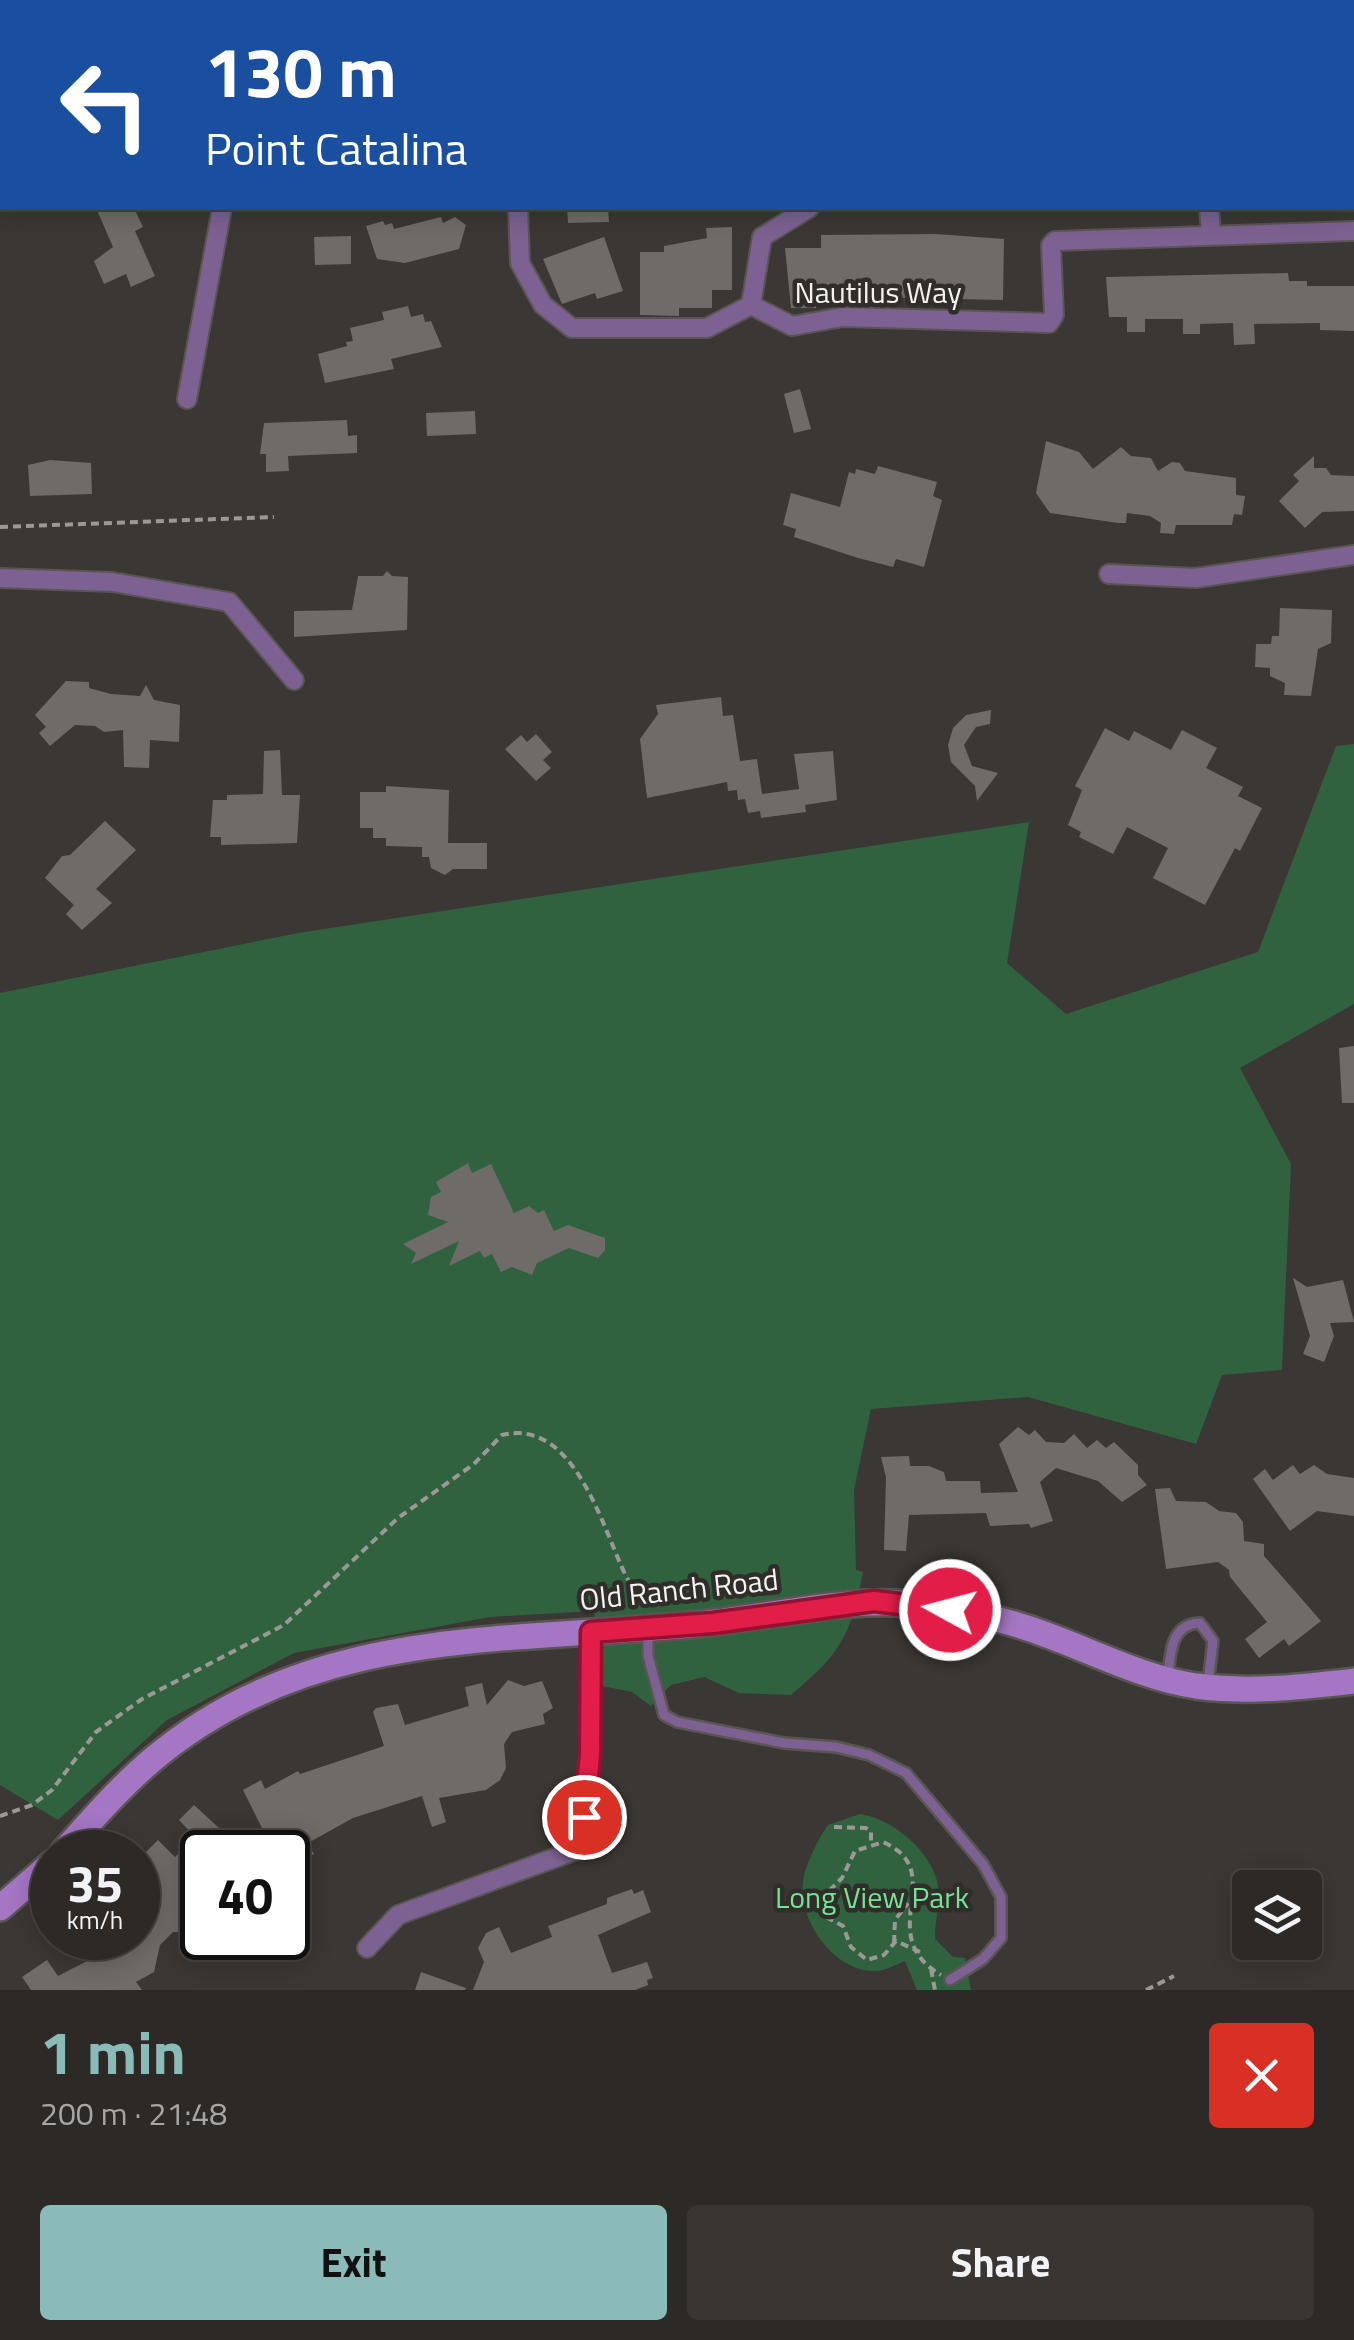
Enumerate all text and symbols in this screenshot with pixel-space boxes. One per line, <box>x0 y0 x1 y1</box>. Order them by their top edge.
text: 130 m <box>205 18 397 124</box>
icon: left <box>40 40 170 170</box>
text: Point Catalina <box>205 114 467 182</box>
street label: Nautilus Way <box>794 269 962 315</box>
street label: Old Ranch Road <box>577 1556 781 1622</box>
position arrow <box>898 1558 1002 1662</box>
pin <box>542 1775 627 1860</box>
icon: arrive <box>557 1790 612 1845</box>
speed limit sign: 40 <box>180 1830 310 1960</box>
text: 35 <box>67 1845 123 1921</box>
map controls <box>1232 1870 1322 1960</box>
button: layers <box>1232 1870 1322 1960</box>
park label: Long View Park <box>775 1874 969 1920</box>
text: km/h <box>67 1901 123 1939</box>
text: 1 min <box>40 2006 186 2097</box>
button: close <box>1209 2023 1314 2128</box>
text: 200 m · 21:48 <box>40 2089 227 2137</box>
button: Exit <box>40 2205 667 2320</box>
button: Share <box>687 2205 1314 2320</box>

